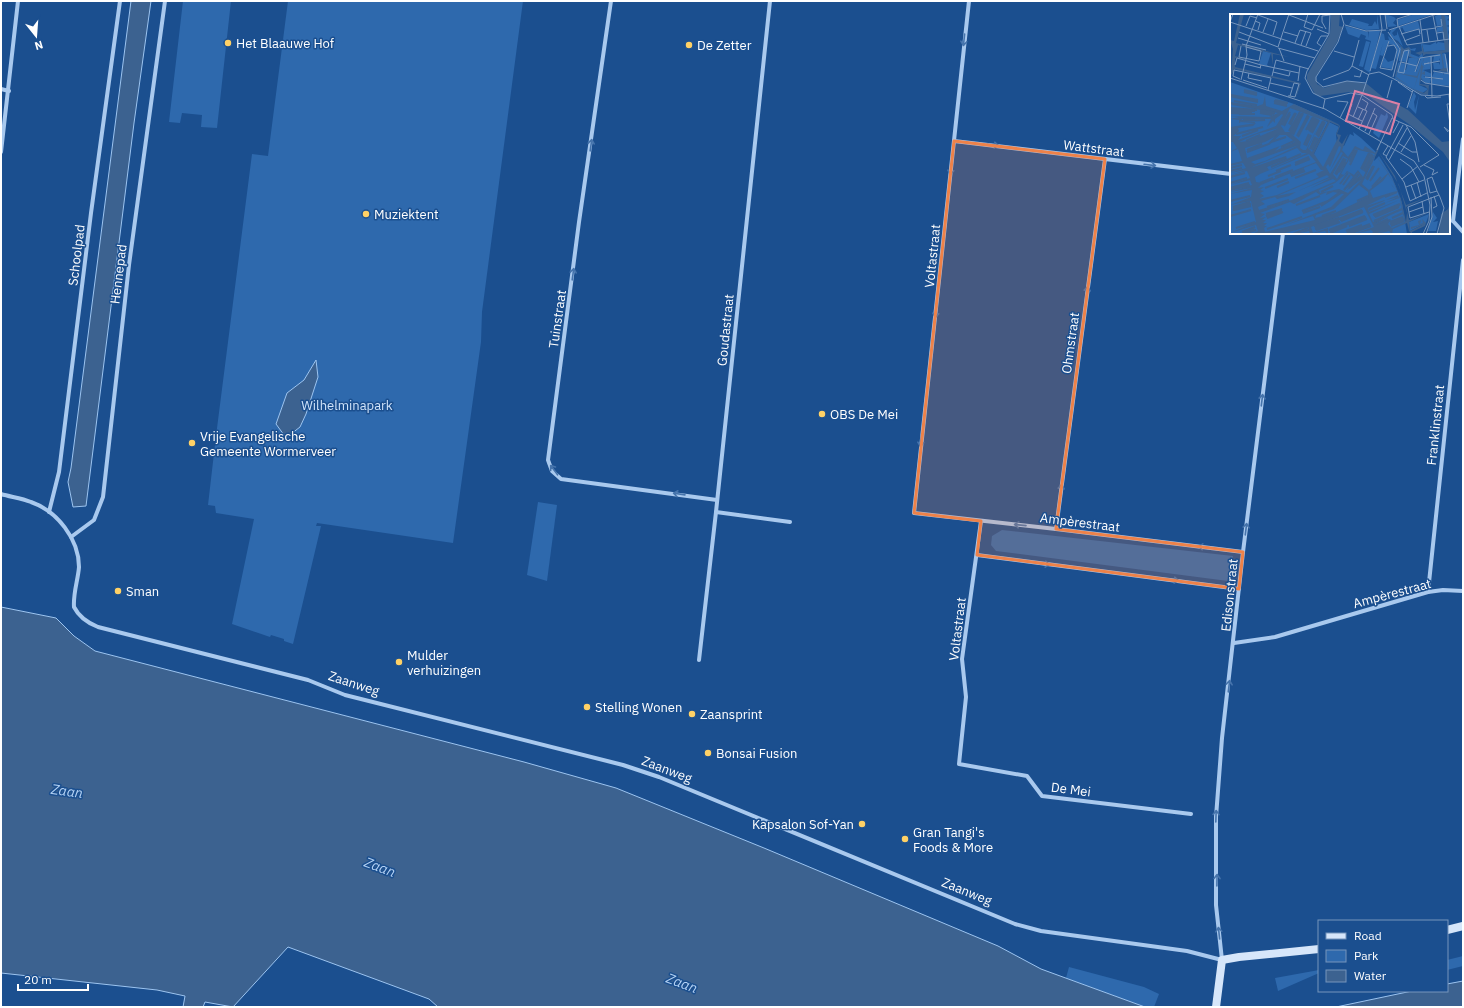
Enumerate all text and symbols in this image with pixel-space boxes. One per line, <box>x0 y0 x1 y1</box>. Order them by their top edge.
inset map <box>1230 14 1450 234</box>
north arrow <box>16 16 56 56</box>
one-way arrow <box>961 33 968 46</box>
place label: Het Blaauwe Hof <box>236 35 334 52</box>
place label: De Zetter <box>697 37 752 54</box>
text: N <box>33 38 45 53</box>
marker: Het Blaauwe Hof <box>223 38 233 48</box>
marker: De Zetter <box>684 40 694 50</box>
street label: Wattstraat <box>1062 136 1125 161</box>
one-way arrow <box>587 139 595 152</box>
one-way arrow <box>986 142 999 149</box>
one-way arrow <box>1143 161 1156 169</box>
one-way arrow <box>947 162 955 175</box>
place label: Muziektent <box>374 206 439 223</box>
marker: Muziektent <box>361 209 371 219</box>
street label: Schoolpad <box>64 223 89 287</box>
street label: Voltastraat <box>921 223 944 289</box>
street label: Hennepad <box>106 243 131 305</box>
one-way arrow <box>569 268 577 281</box>
one-way arrow <box>1083 286 1091 299</box>
street label: Tuinstraat <box>545 289 570 349</box>
street label: Goudastraat <box>713 293 738 367</box>
one-way arrow <box>932 305 939 318</box>
street label: Ohmstraat <box>1058 311 1083 375</box>
street label: Franklinstraat <box>1423 384 1448 466</box>
one-way arrow <box>1258 394 1266 407</box>
park label: Wilhelminapark <box>301 397 393 414</box>
place label: OBS De Mei <box>830 406 898 423</box>
marker: OBS De Mei <box>817 409 827 419</box>
place label: Vrije Evangelische Gemeente Wormerveer <box>200 428 336 460</box>
one-way arrow <box>918 435 925 448</box>
marker: Vrije Evangelische Gemeente Wormerveer <box>187 438 197 448</box>
one-way arrow <box>550 465 558 476</box>
one-way arrow <box>1057 484 1065 497</box>
one-way arrow <box>673 490 686 498</box>
street label: Ampèrestraat <box>1039 509 1121 536</box>
one-way arrow <box>1014 521 1027 529</box>
one-way arrow <box>1242 523 1250 536</box>
one-way arrow <box>1198 543 1211 551</box>
street label: Edisonstraat <box>1217 558 1242 632</box>
one-way arrow <box>1037 560 1050 568</box>
street label: Ampèrestraat <box>1351 575 1433 612</box>
one-way arrow <box>1166 576 1179 584</box>
place label: Sman <box>126 583 159 600</box>
marker: Sman <box>113 586 123 596</box>
street label: Voltastraat <box>945 596 970 662</box>
place label: Mulder verhuizingen <box>407 647 481 679</box>
marker: Mulder verhuizingen <box>394 657 404 667</box>
street label: Zaanweg <box>326 667 382 700</box>
one-way arrow <box>1225 680 1233 693</box>
place label: Stelling Wonen <box>595 699 682 716</box>
marker: Stelling Wonen <box>582 702 592 712</box>
place label: Zaansprint <box>700 706 763 723</box>
marker: Zaansprint <box>687 709 697 719</box>
place label: Bonsai Fusion <box>716 745 797 762</box>
marker: Bonsai Fusion <box>703 748 713 758</box>
street label: Zaanweg <box>639 752 695 787</box>
street label: De Mei <box>1050 779 1092 800</box>
water label: Zaan <box>49 780 84 802</box>
one-way arrow <box>1212 810 1220 823</box>
place label: Kapsalon Sof-Yan <box>752 816 854 833</box>
marker: Kapsalon Sof-Yan <box>857 819 867 829</box>
place label: Gran Tangi's Foods & More <box>913 824 993 856</box>
marker: Gran Tangi's Foods & More <box>900 834 910 844</box>
water label: Zaan <box>361 853 398 881</box>
street label: Zaanweg <box>939 874 995 909</box>
one-way arrow <box>1213 874 1220 887</box>
legend <box>1318 920 1448 992</box>
one-way arrow <box>1215 927 1223 940</box>
text: Road <box>1354 928 1382 943</box>
text: Park <box>1354 948 1379 963</box>
scale bar <box>18 966 88 992</box>
text: Water <box>1354 968 1387 983</box>
water label: Zaan <box>663 969 700 997</box>
text: 20 m <box>24 972 52 987</box>

